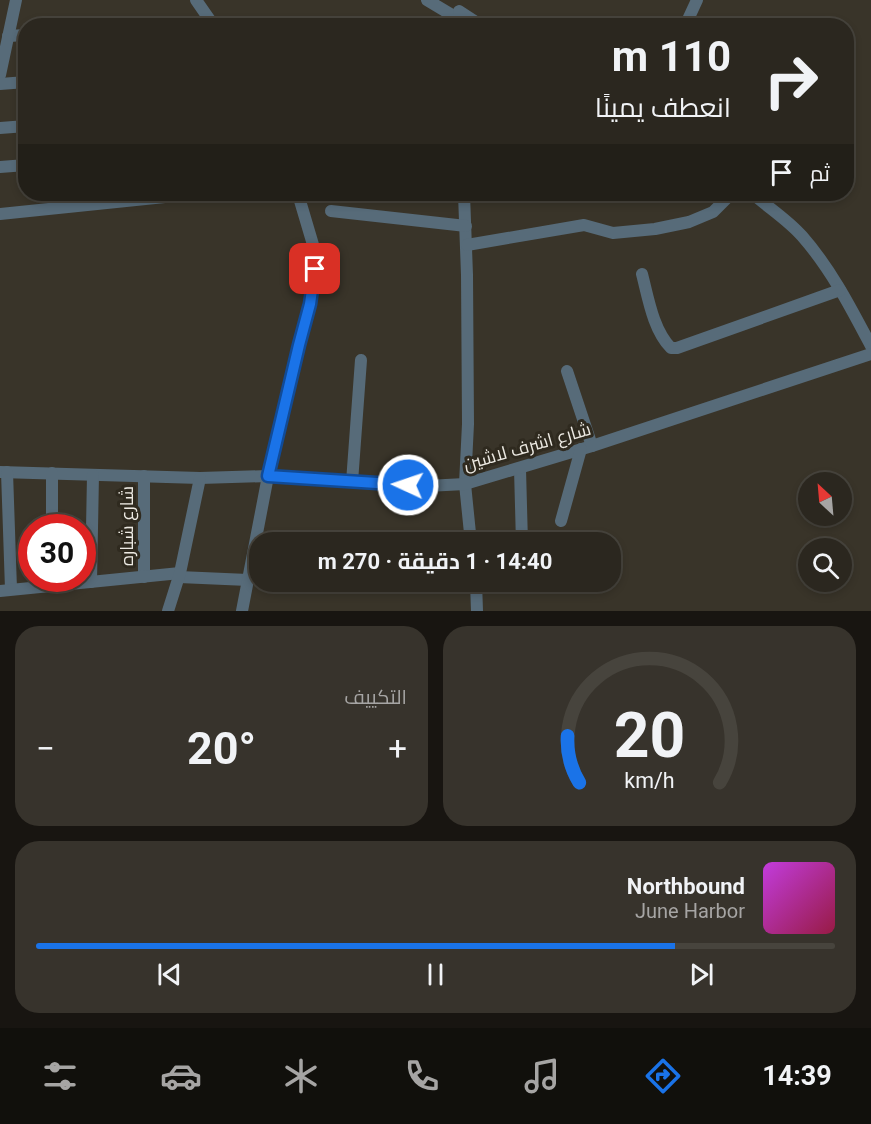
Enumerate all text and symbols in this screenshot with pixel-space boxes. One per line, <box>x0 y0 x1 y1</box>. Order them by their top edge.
text: 110 m <box>612 32 731 81</box>
icon: right <box>752 42 830 120</box>
text: انعطف يمينًا <box>595 92 731 124</box>
icon: arrive <box>765 156 798 189</box>
text: ثم <box>810 161 830 186</box>
pin <box>289 243 340 294</box>
icon: arrive <box>298 252 331 285</box>
street label: شارع اشرف لاشين <box>461 418 594 476</box>
position arrow <box>376 453 440 517</box>
north arrow <box>798 472 852 526</box>
map controls <box>798 472 852 592</box>
street label: شارع شباره <box>116 486 139 566</box>
speed limit sign: 30 <box>18 514 96 592</box>
button: search <box>798 538 852 592</box>
text: 14:40 · 1 دقيقة · 270 m <box>318 549 552 574</box>
text: التكييف <box>344 685 407 709</box>
text: 20 <box>614 699 685 772</box>
text: 20° <box>187 722 256 775</box>
text: − <box>36 729 55 768</box>
text: + <box>388 729 407 768</box>
text: km/h <box>624 768 675 793</box>
text: Northbound <box>627 874 745 899</box>
text: June Harbor <box>635 899 745 923</box>
icon: previous <box>153 958 186 991</box>
icon: pause <box>419 958 452 991</box>
icon: next <box>685 958 718 991</box>
icon: filters <box>39 1055 81 1097</box>
icon: car <box>160 1055 202 1097</box>
icon: climate <box>280 1055 322 1097</box>
icon: phone <box>401 1055 443 1097</box>
icon: music <box>521 1055 563 1097</box>
icon: directions <box>642 1055 684 1097</box>
text: 14:39 <box>762 1060 832 1092</box>

